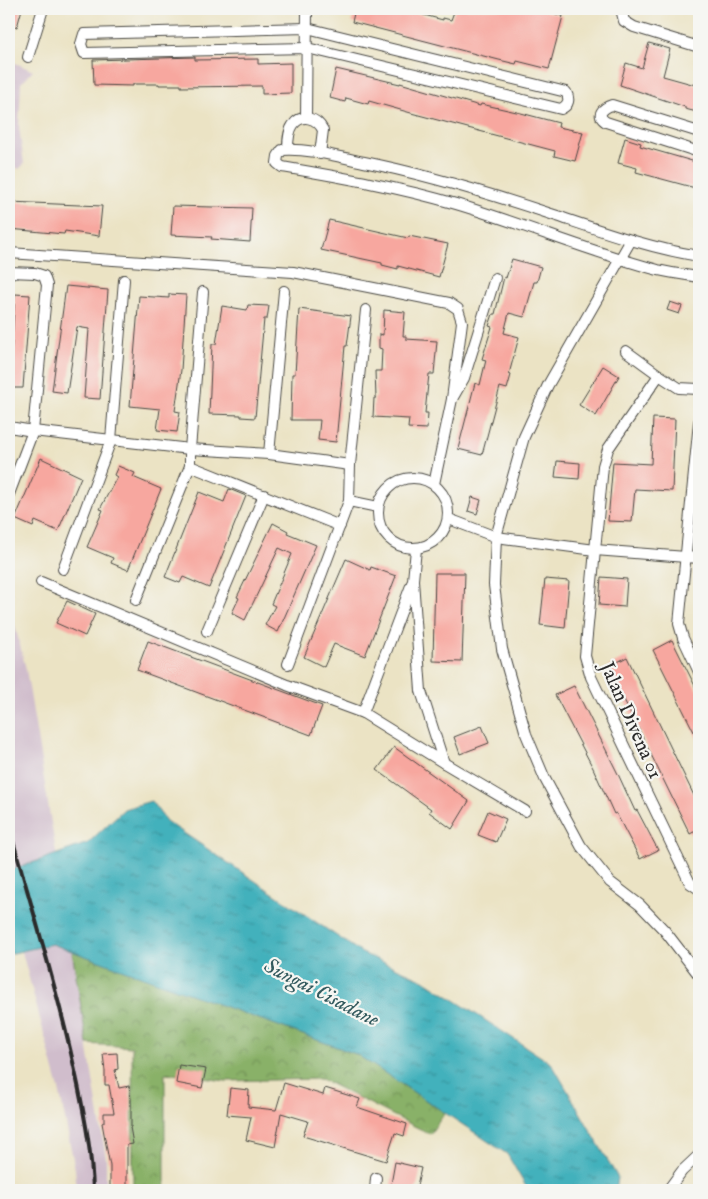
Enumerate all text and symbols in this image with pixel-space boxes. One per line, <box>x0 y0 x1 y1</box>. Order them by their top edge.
street label: Jalan Divena 01 <box>593 656 668 783</box>
water label: Sungai Cisadane <box>259 953 383 1034</box>

